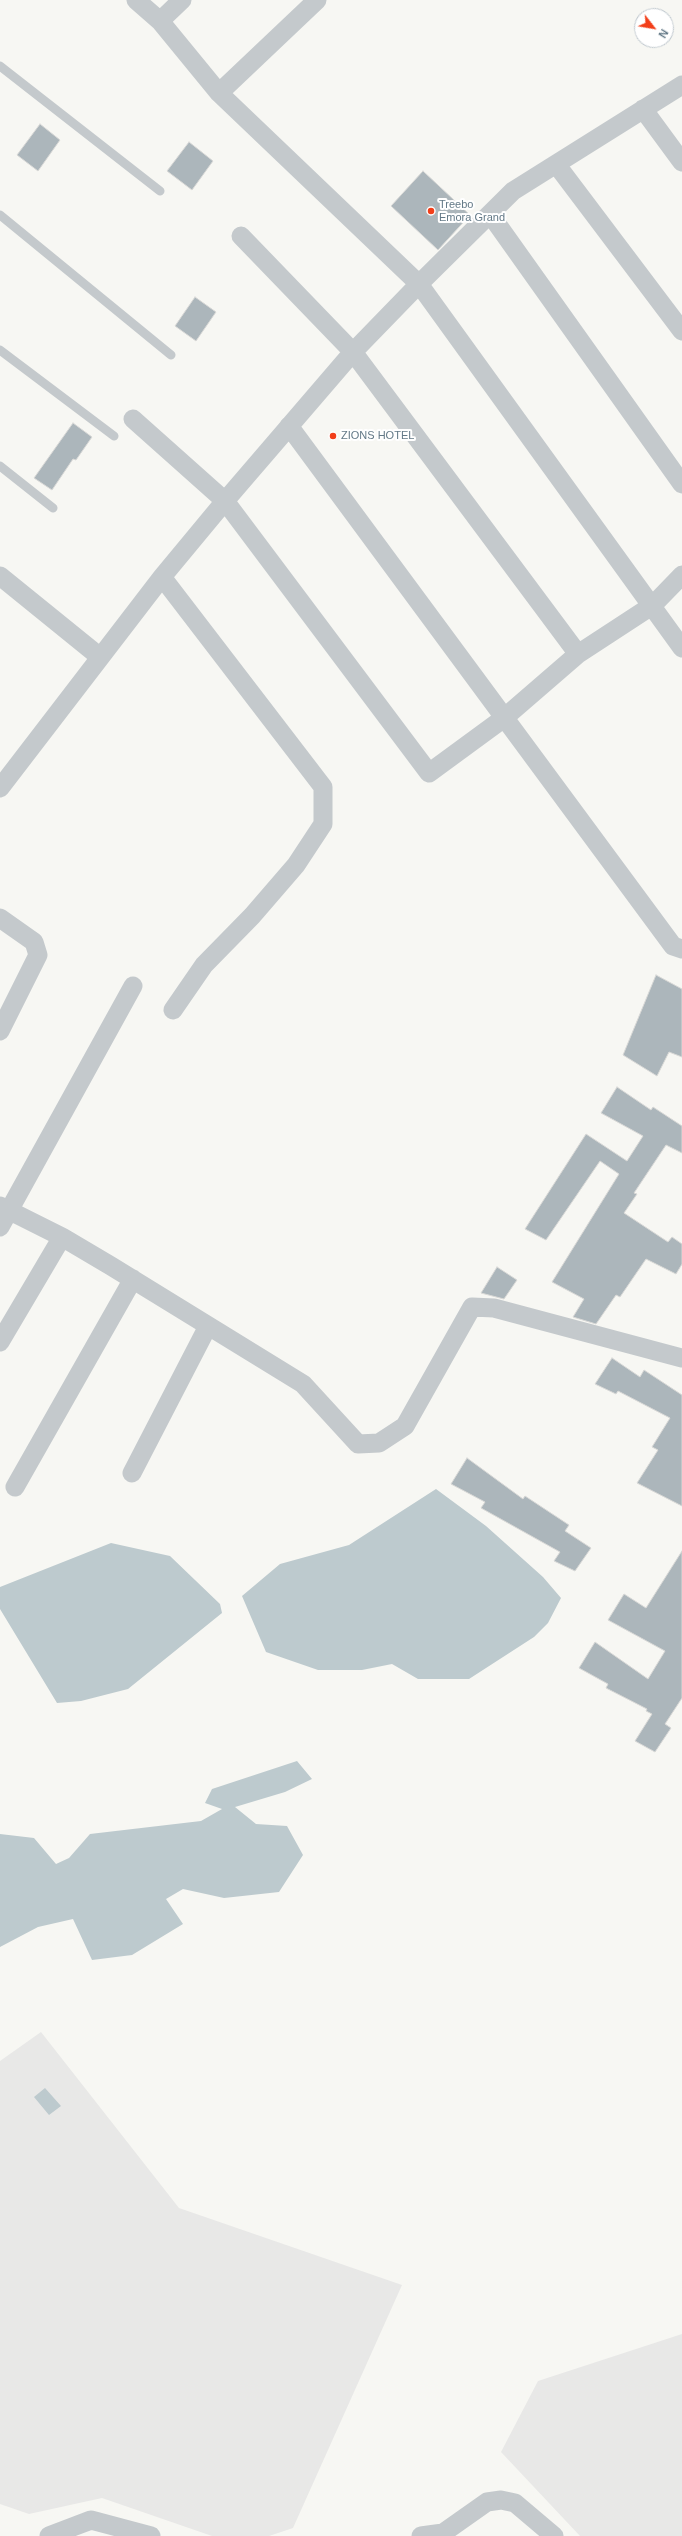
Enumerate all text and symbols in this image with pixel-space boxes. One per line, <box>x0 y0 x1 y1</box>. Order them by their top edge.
north arrow <box>634 8 674 48</box>
text: N <box>656 27 671 40</box>
place label: Treebo Emora Grand <box>439 198 505 224</box>
marker: Treebo Emora Grand <box>426 206 436 216</box>
place label: ZIONS HOTEL <box>341 429 414 443</box>
marker: ZIONS HOTEL <box>328 431 338 441</box>

